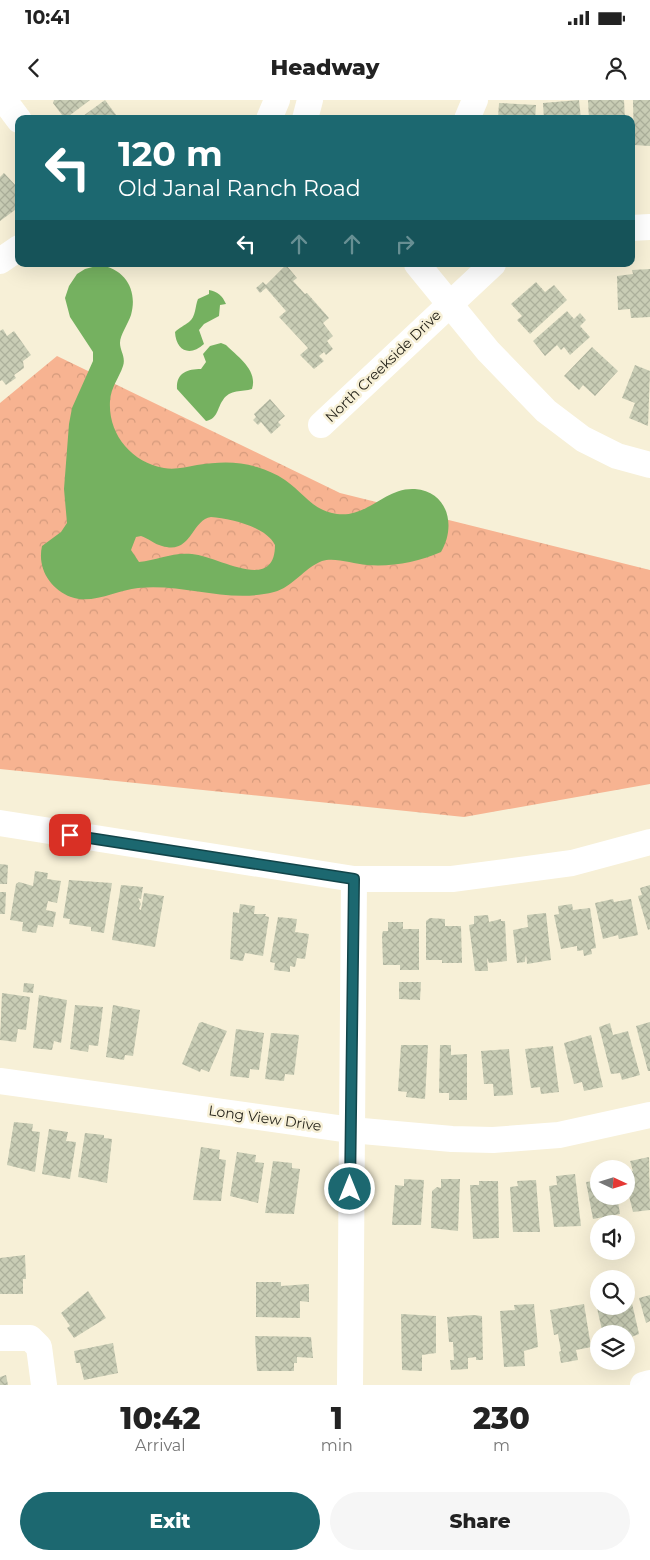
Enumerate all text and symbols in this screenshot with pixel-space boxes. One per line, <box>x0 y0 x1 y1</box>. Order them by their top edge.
text: 10:41 <box>25 6 70 29</box>
icon: back <box>20 54 48 82</box>
text: Headway <box>271 54 379 81</box>
icon: person <box>602 54 630 82</box>
text: 120 m <box>118 132 223 175</box>
icon: left <box>35 135 100 200</box>
text: Old Janal Ranch Road <box>118 175 361 202</box>
icon: left <box>232 230 260 258</box>
icon: ahead <box>285 230 313 258</box>
icon: ahead <box>338 230 366 258</box>
icon: right <box>391 230 419 258</box>
street label: North Creekside Drive <box>321 306 445 426</box>
pin <box>49 814 91 856</box>
icon: arrive <box>56 821 84 849</box>
street label: Long View Drive <box>207 1101 323 1135</box>
north arrow <box>590 1160 635 1205</box>
map controls <box>590 1160 635 1370</box>
position arrow <box>323 1162 375 1214</box>
button: sound <box>590 1215 635 1260</box>
button: search <box>590 1270 635 1315</box>
button: layers <box>590 1325 635 1370</box>
text: 10:42 <box>120 1400 200 1437</box>
text: 1 <box>331 1400 343 1437</box>
text: 230 <box>473 1400 530 1437</box>
text: Arrival <box>135 1436 186 1455</box>
text: min <box>321 1436 353 1455</box>
text: m <box>493 1436 510 1455</box>
button: Exit <box>20 1492 320 1550</box>
button: Share <box>330 1492 630 1550</box>

